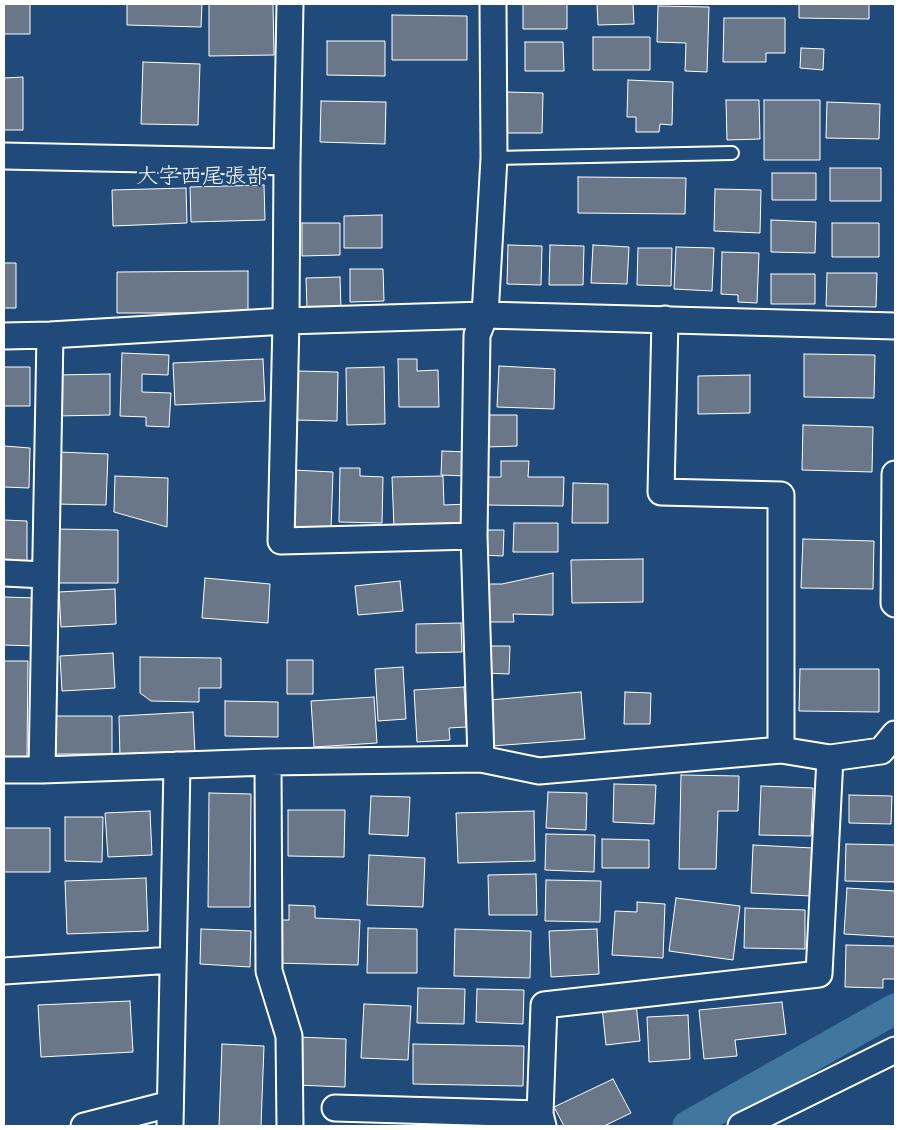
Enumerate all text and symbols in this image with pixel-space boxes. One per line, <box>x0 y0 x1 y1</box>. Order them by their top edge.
district label: 大字西尾張部 <box>136 164 268 190</box>

